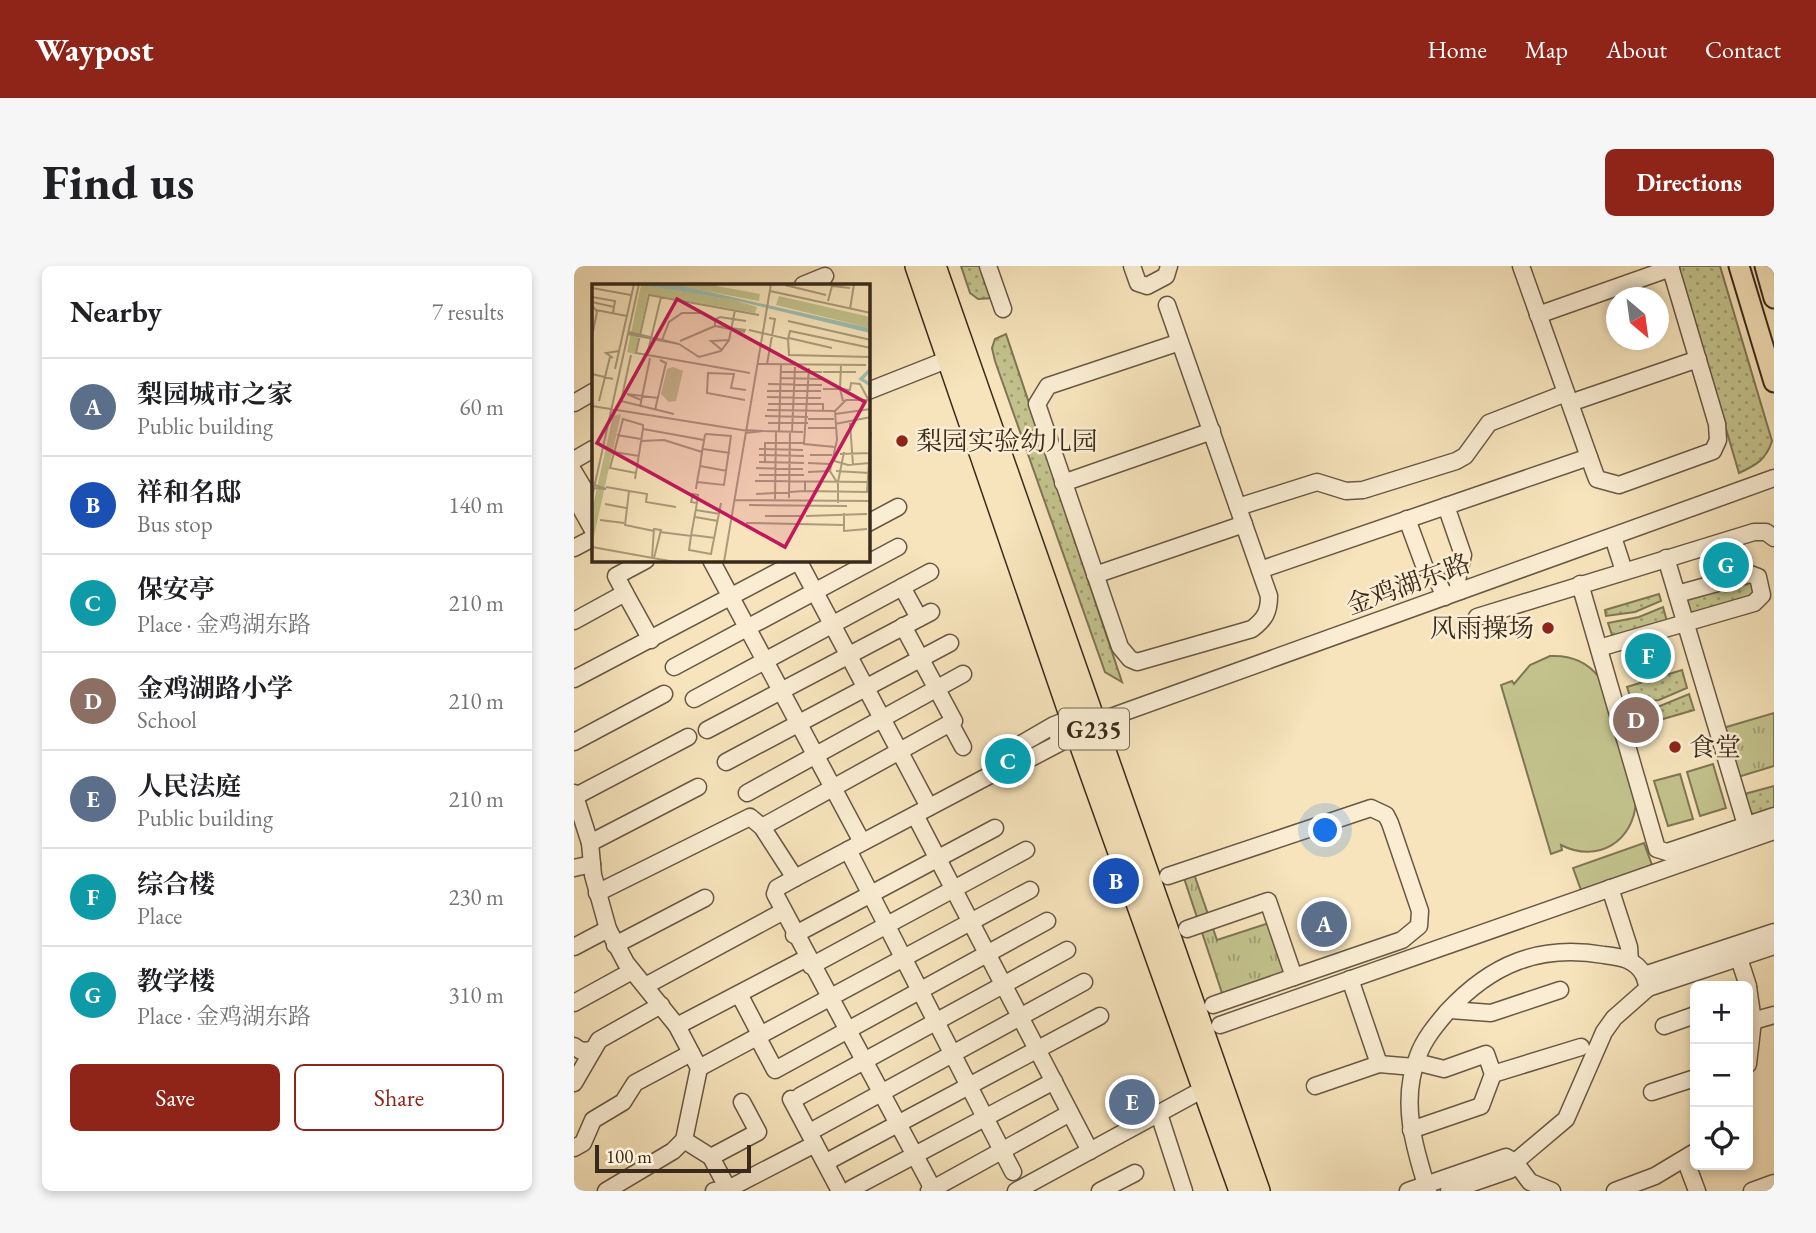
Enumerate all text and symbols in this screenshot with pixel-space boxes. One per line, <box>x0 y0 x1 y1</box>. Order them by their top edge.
text: Waypost <box>35 28 154 71</box>
text: Home <box>1427 34 1487 65</box>
text: Map <box>1525 34 1568 65</box>
text: About <box>1606 34 1667 65</box>
text: Contact <box>1705 34 1781 65</box>
button: Directions <box>1605 149 1774 216</box>
text: Find us <box>42 150 194 214</box>
inset map <box>592 284 870 562</box>
north arrow <box>1606 287 1669 350</box>
text: Nearby <box>70 292 162 331</box>
text: 7 results <box>432 297 504 327</box>
text: 梨园城市之家 <box>137 377 293 411</box>
text: A <box>85 392 101 422</box>
text: 60 m <box>459 392 504 422</box>
text: Public building <box>137 411 273 441</box>
place label: 梨园实验幼儿园 <box>916 424 1098 458</box>
marker: 梨园实验幼儿园 <box>894 433 910 449</box>
text: 祥和名邸 <box>137 475 241 509</box>
text: B <box>86 490 100 520</box>
text: 140 m <box>448 490 504 520</box>
text: Bus stop <box>137 509 213 539</box>
pin: G <box>1703 539 1749 591</box>
street label: 金鸡湖东路 <box>1341 546 1475 622</box>
text: 保安亭 <box>137 572 215 606</box>
text: C <box>85 588 101 618</box>
text: 210 m <box>448 588 504 618</box>
text: Place · 金鸡湖东路 <box>137 609 311 639</box>
place label: 风雨操场 <box>1430 611 1534 645</box>
marker: 风雨操场 <box>1540 620 1556 636</box>
pin: F <box>1625 630 1671 682</box>
text: 金鸡湖路小学 <box>137 671 293 705</box>
text: D <box>84 686 102 716</box>
text: 210 m <box>448 686 504 716</box>
pin: D <box>1613 694 1659 746</box>
text: School <box>137 705 197 735</box>
road number: G235 <box>1059 708 1129 750</box>
place label: 食堂 <box>1689 730 1741 764</box>
pin: C <box>985 735 1031 787</box>
marker: 食堂 <box>1667 739 1683 755</box>
text: 人民法庭 <box>137 769 241 803</box>
text: E <box>86 784 100 814</box>
text: 210 m <box>448 784 504 814</box>
text: Public building <box>137 803 273 833</box>
your location <box>1308 813 1342 847</box>
pin: B <box>1093 855 1139 907</box>
text: 综合楼 <box>137 867 215 901</box>
text: F <box>87 882 99 912</box>
text: 230 m <box>448 882 504 912</box>
pin: A <box>1301 898 1347 950</box>
text: Place <box>137 901 182 931</box>
text: 教学楼 <box>137 964 215 998</box>
text: G <box>85 980 101 1010</box>
text: 310 m <box>448 980 504 1010</box>
map controls <box>1690 981 1753 1170</box>
button: + <box>1690 981 1753 1044</box>
text: Place · 金鸡湖东路 <box>137 1001 311 1031</box>
button: − <box>1690 1044 1753 1107</box>
button: Save <box>70 1064 280 1131</box>
button: Share <box>294 1064 504 1131</box>
pin: E <box>1109 1076 1155 1128</box>
button: locate <box>1690 1107 1753 1170</box>
scale bar <box>595 1142 751 1174</box>
text: 100 m <box>606 1144 652 1169</box>

